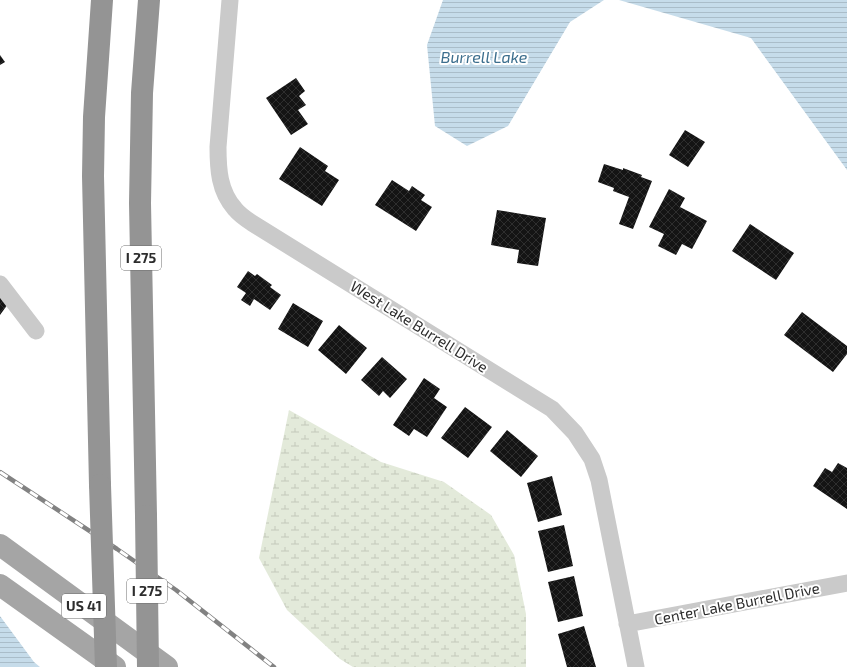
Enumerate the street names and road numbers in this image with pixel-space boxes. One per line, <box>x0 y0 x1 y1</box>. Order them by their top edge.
road number: I 275 <box>121 246 161 270</box>
street label: West Lake Burrell Drive <box>347 276 492 376</box>
street label: Center Lake Burrell Drive <box>653 578 821 628</box>
road number: I 275 <box>127 579 167 603</box>
road number: US 41 <box>62 594 106 618</box>

